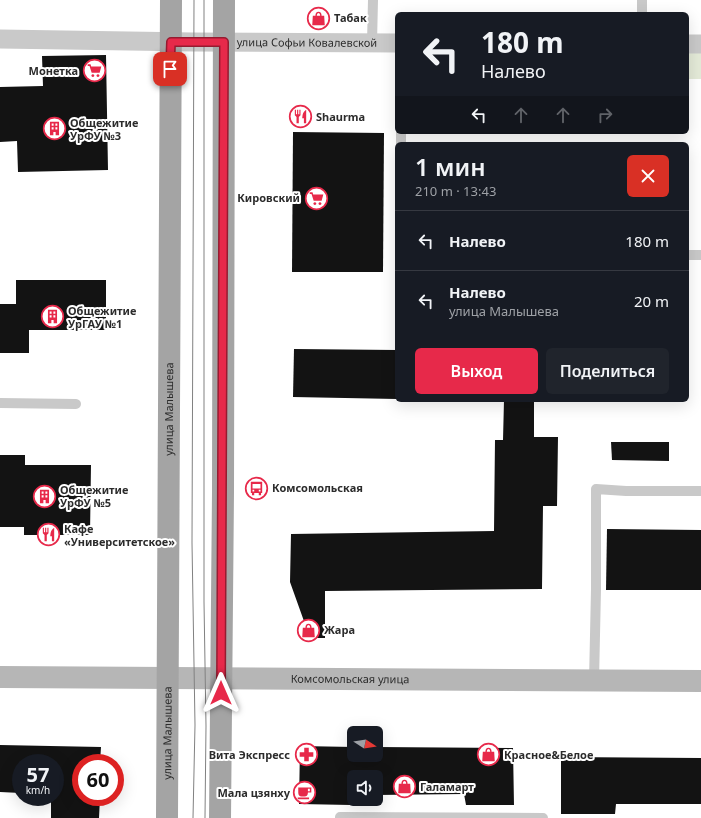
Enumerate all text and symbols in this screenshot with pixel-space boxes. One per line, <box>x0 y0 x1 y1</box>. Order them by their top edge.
shop icon: Табак <box>306 5 332 31</box>
place label: Табак <box>334 10 367 25</box>
text: 180 m <box>481 23 564 61</box>
icon: left <box>415 28 467 80</box>
street label: улица Софьи Ковалевской <box>237 34 377 50</box>
pin <box>153 52 187 86</box>
supermarket icon: Монетка <box>81 58 107 84</box>
icon: arrive <box>159 58 181 80</box>
text: Налево <box>481 59 546 83</box>
place label: Монетка <box>29 63 78 78</box>
restaurant icon: Shaurma <box>288 104 314 130</box>
icon: left <box>468 104 490 126</box>
icon: ahead <box>510 104 532 126</box>
icon: ahead <box>552 104 574 126</box>
icon: right <box>594 104 616 126</box>
place label: Shaurma <box>316 109 365 124</box>
place label: Общежитие УрФУ №3 <box>70 115 138 143</box>
building icon: Общежитие УрФУ №3 <box>41 116 67 142</box>
text: 1 мин <box>415 150 486 183</box>
button: close <box>627 155 669 197</box>
text: 210 m · 13:43 <box>415 182 496 200</box>
supermarket icon: Кировский <box>303 185 329 211</box>
place label: Кировский <box>237 190 300 205</box>
icon: left <box>415 230 437 252</box>
text: Налево <box>449 231 506 251</box>
text: 180 m <box>625 231 669 251</box>
text: Налево <box>449 282 506 302</box>
icon: left <box>415 290 437 312</box>
text: 20 m <box>634 291 669 311</box>
text: улица Малышева <box>449 302 559 320</box>
place label: Общежитие УрГАУ №1 <box>68 303 136 331</box>
building icon: Общежитие УрГАУ №1 <box>40 304 66 330</box>
button: Выход <box>415 348 538 394</box>
button: Поделиться <box>546 348 669 394</box>
street label: улица Малышева <box>161 362 176 456</box>
bus stop icon: Комсомольская <box>243 475 269 501</box>
place label: Комсомольская <box>272 480 363 495</box>
place label: Общежитие УрФУ №5 <box>60 482 128 510</box>
building icon: Общежитие УрФУ №5 <box>32 483 58 509</box>
place label: Кафе «Университетское» <box>64 521 175 549</box>
restaurant icon: Кафе «Университетское» <box>36 522 62 548</box>
shop icon: Жара <box>295 617 321 643</box>
place label: Жара <box>324 622 355 637</box>
street label: Комсомольская улица <box>291 671 409 686</box>
position arrow <box>200 672 242 714</box>
street label: улица Малышева <box>159 686 175 780</box>
north arrow <box>347 726 383 762</box>
map controls <box>347 726 383 806</box>
pharmacy icon: Вита Экспресс <box>293 742 319 768</box>
shop icon: Красное&Белое <box>475 742 501 768</box>
place label: Вита Экспресс <box>209 747 290 762</box>
place label: Красное&Белое <box>504 747 593 762</box>
speed limit sign: 60 <box>72 754 124 806</box>
text: 57 <box>27 761 49 788</box>
button: sound <box>347 770 383 806</box>
shop icon: Галамарт <box>391 774 417 800</box>
place label: Галамарт <box>420 779 474 794</box>
cafe icon: Мала цзянху <box>292 780 318 806</box>
text: km/h <box>26 783 50 797</box>
place label: Мала цзянху <box>217 785 291 800</box>

